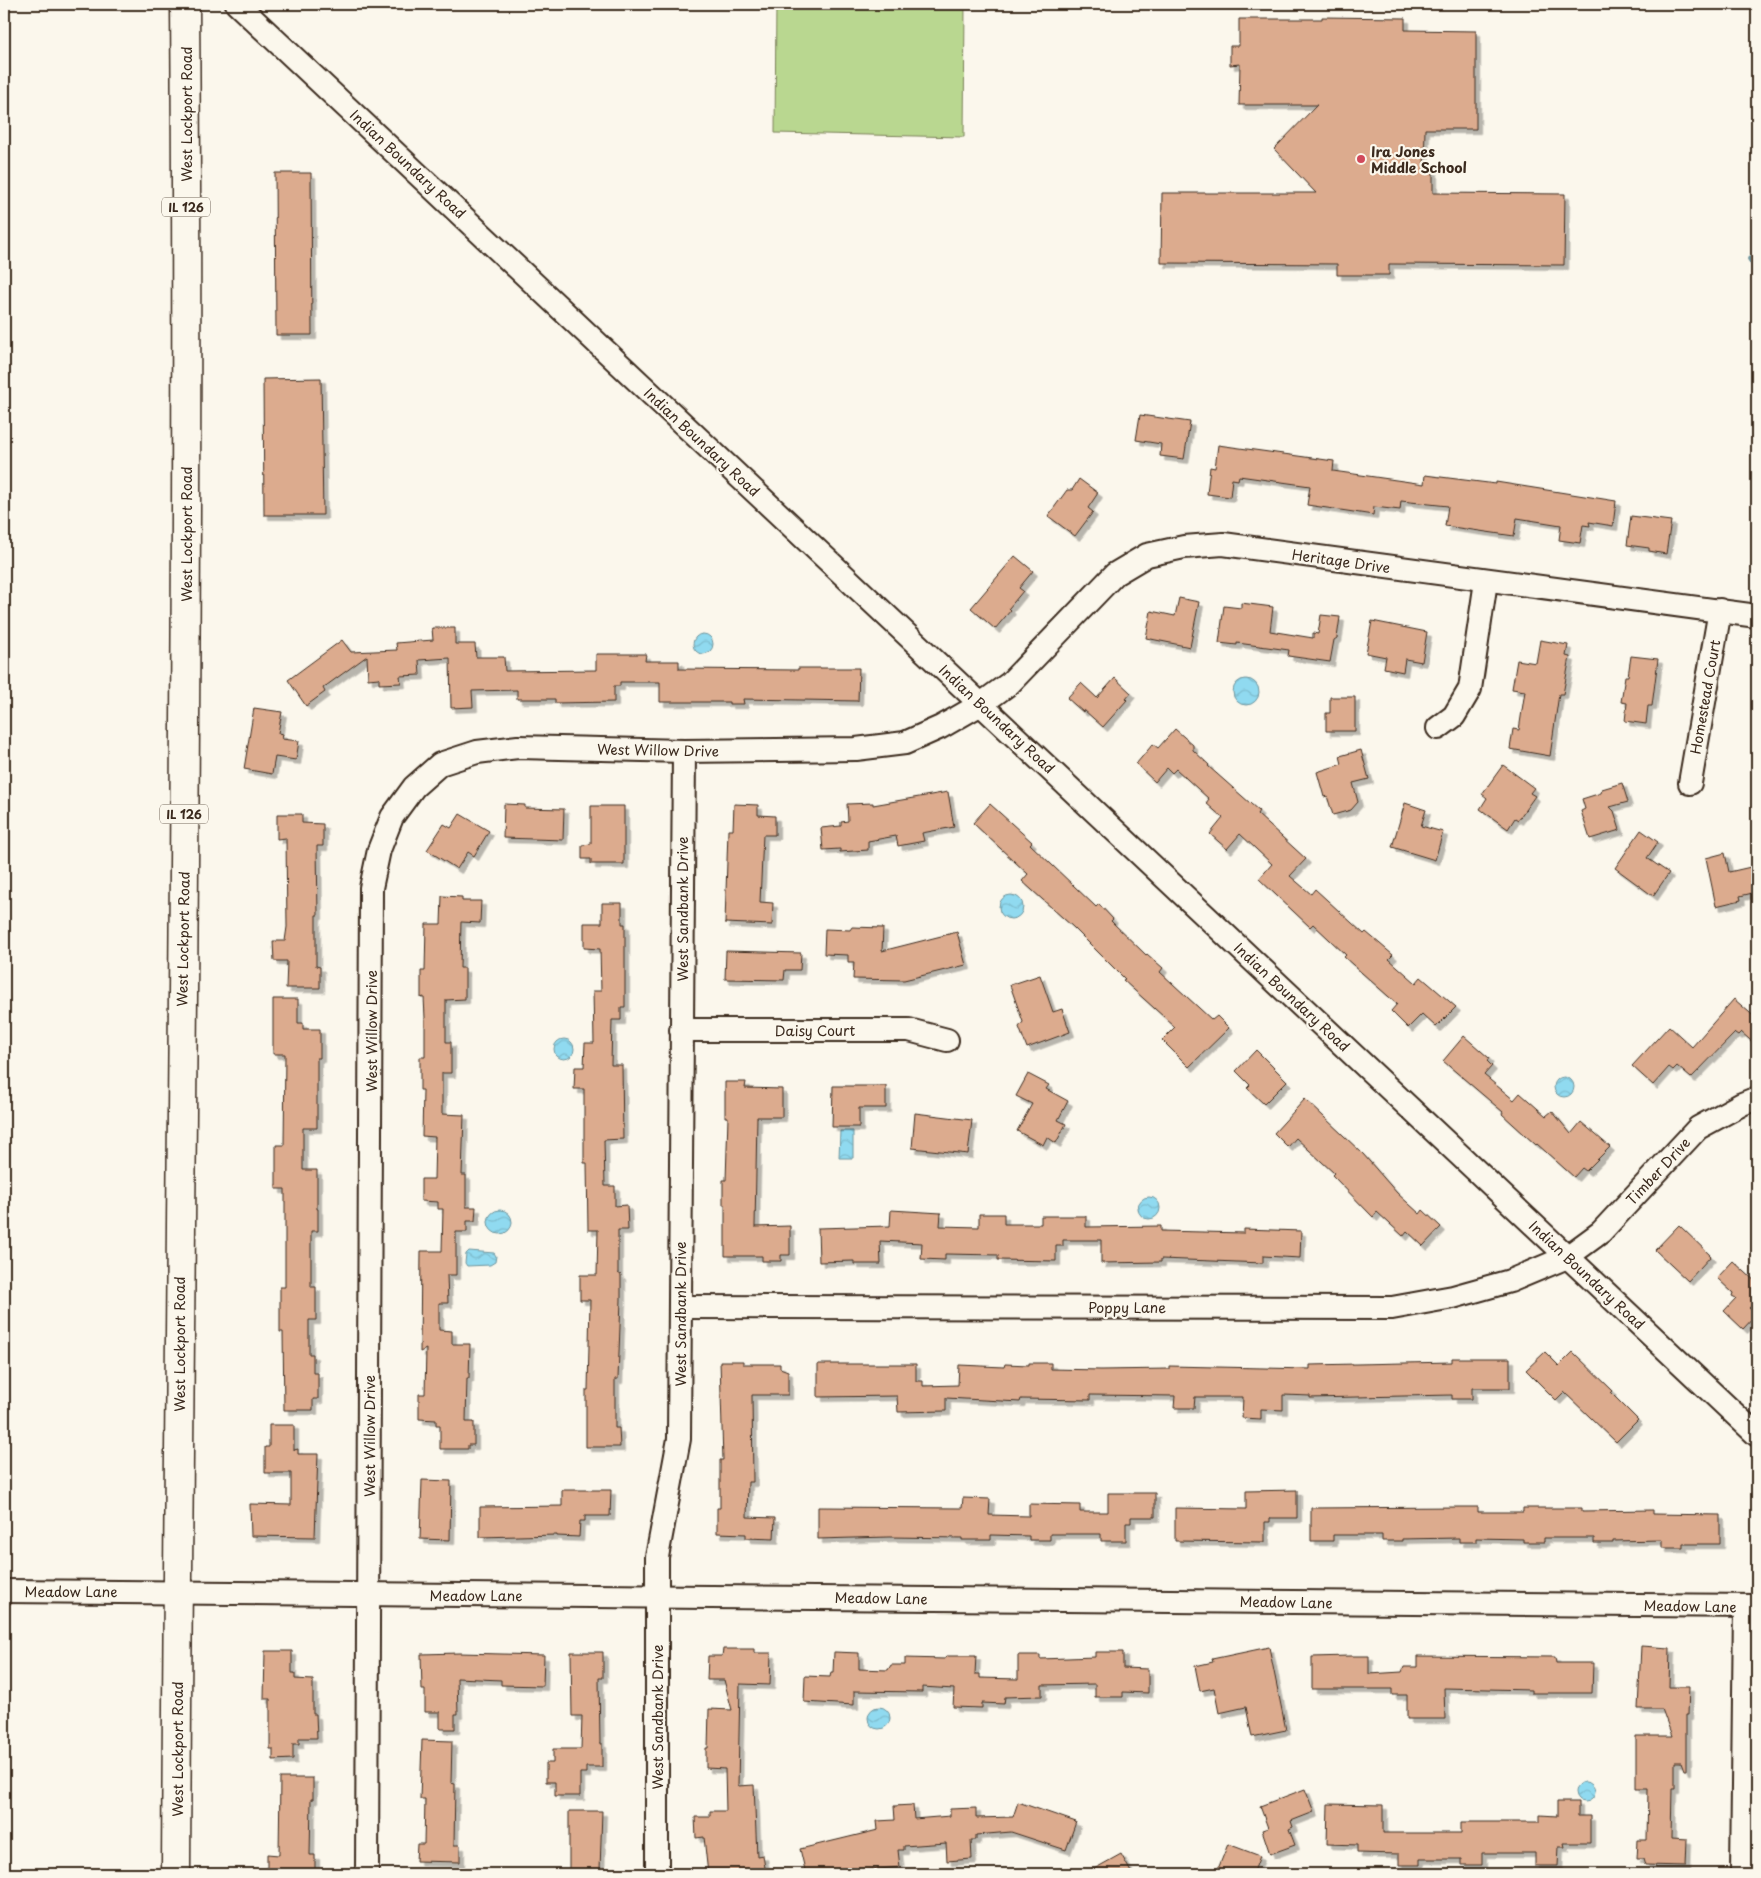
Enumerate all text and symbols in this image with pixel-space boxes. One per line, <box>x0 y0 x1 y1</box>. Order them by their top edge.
street label: West Lockport Road <box>176 46 197 182</box>
street label: Indian Boundary Road <box>345 105 471 223</box>
place label: Ira Jones Middle School <box>1371 141 1467 178</box>
marker: Ira Jones Middle School <box>1355 153 1367 165</box>
road number: IL 126 <box>162 198 210 216</box>
street label: Indian Boundary Road <box>639 383 765 501</box>
street label: West Lockport Road <box>176 466 197 602</box>
street label: Heritage Drive <box>1290 544 1392 578</box>
street label: Homestead Court <box>1685 638 1725 756</box>
street label: Indian Boundary Road <box>934 660 1060 778</box>
street label: West Willow Drive <box>597 738 719 762</box>
road number: IL 126 <box>160 804 208 824</box>
street label: West Sandbank Drive <box>672 836 693 982</box>
street label: West Lockport Road <box>171 871 195 1007</box>
street label: Indian Boundary Road <box>1229 938 1355 1056</box>
street label: West Willow Drive <box>361 970 382 1092</box>
street label: Daisy Court <box>775 1020 855 1041</box>
street label: Timber Drive <box>1621 1132 1695 1210</box>
street label: Indian Boundary Road <box>1524 1216 1650 1334</box>
street label: West Sandbank Drive <box>670 1241 691 1387</box>
street label: West Lockport Road <box>169 1276 190 1412</box>
street label: Poppy Lane <box>1088 1297 1166 1318</box>
street label: West Willow Drive <box>359 1375 380 1497</box>
street label: Meadow Lane <box>25 1581 117 1602</box>
street label: Meadow Lane <box>430 1585 522 1606</box>
street label: Meadow Lane <box>834 1587 928 1609</box>
street label: Meadow Lane <box>1239 1591 1333 1613</box>
street label: Meadow Lane <box>1643 1595 1737 1617</box>
street label: West Sandbank Drive <box>647 1644 668 1790</box>
street label: West Lockport Road <box>167 1681 188 1817</box>

